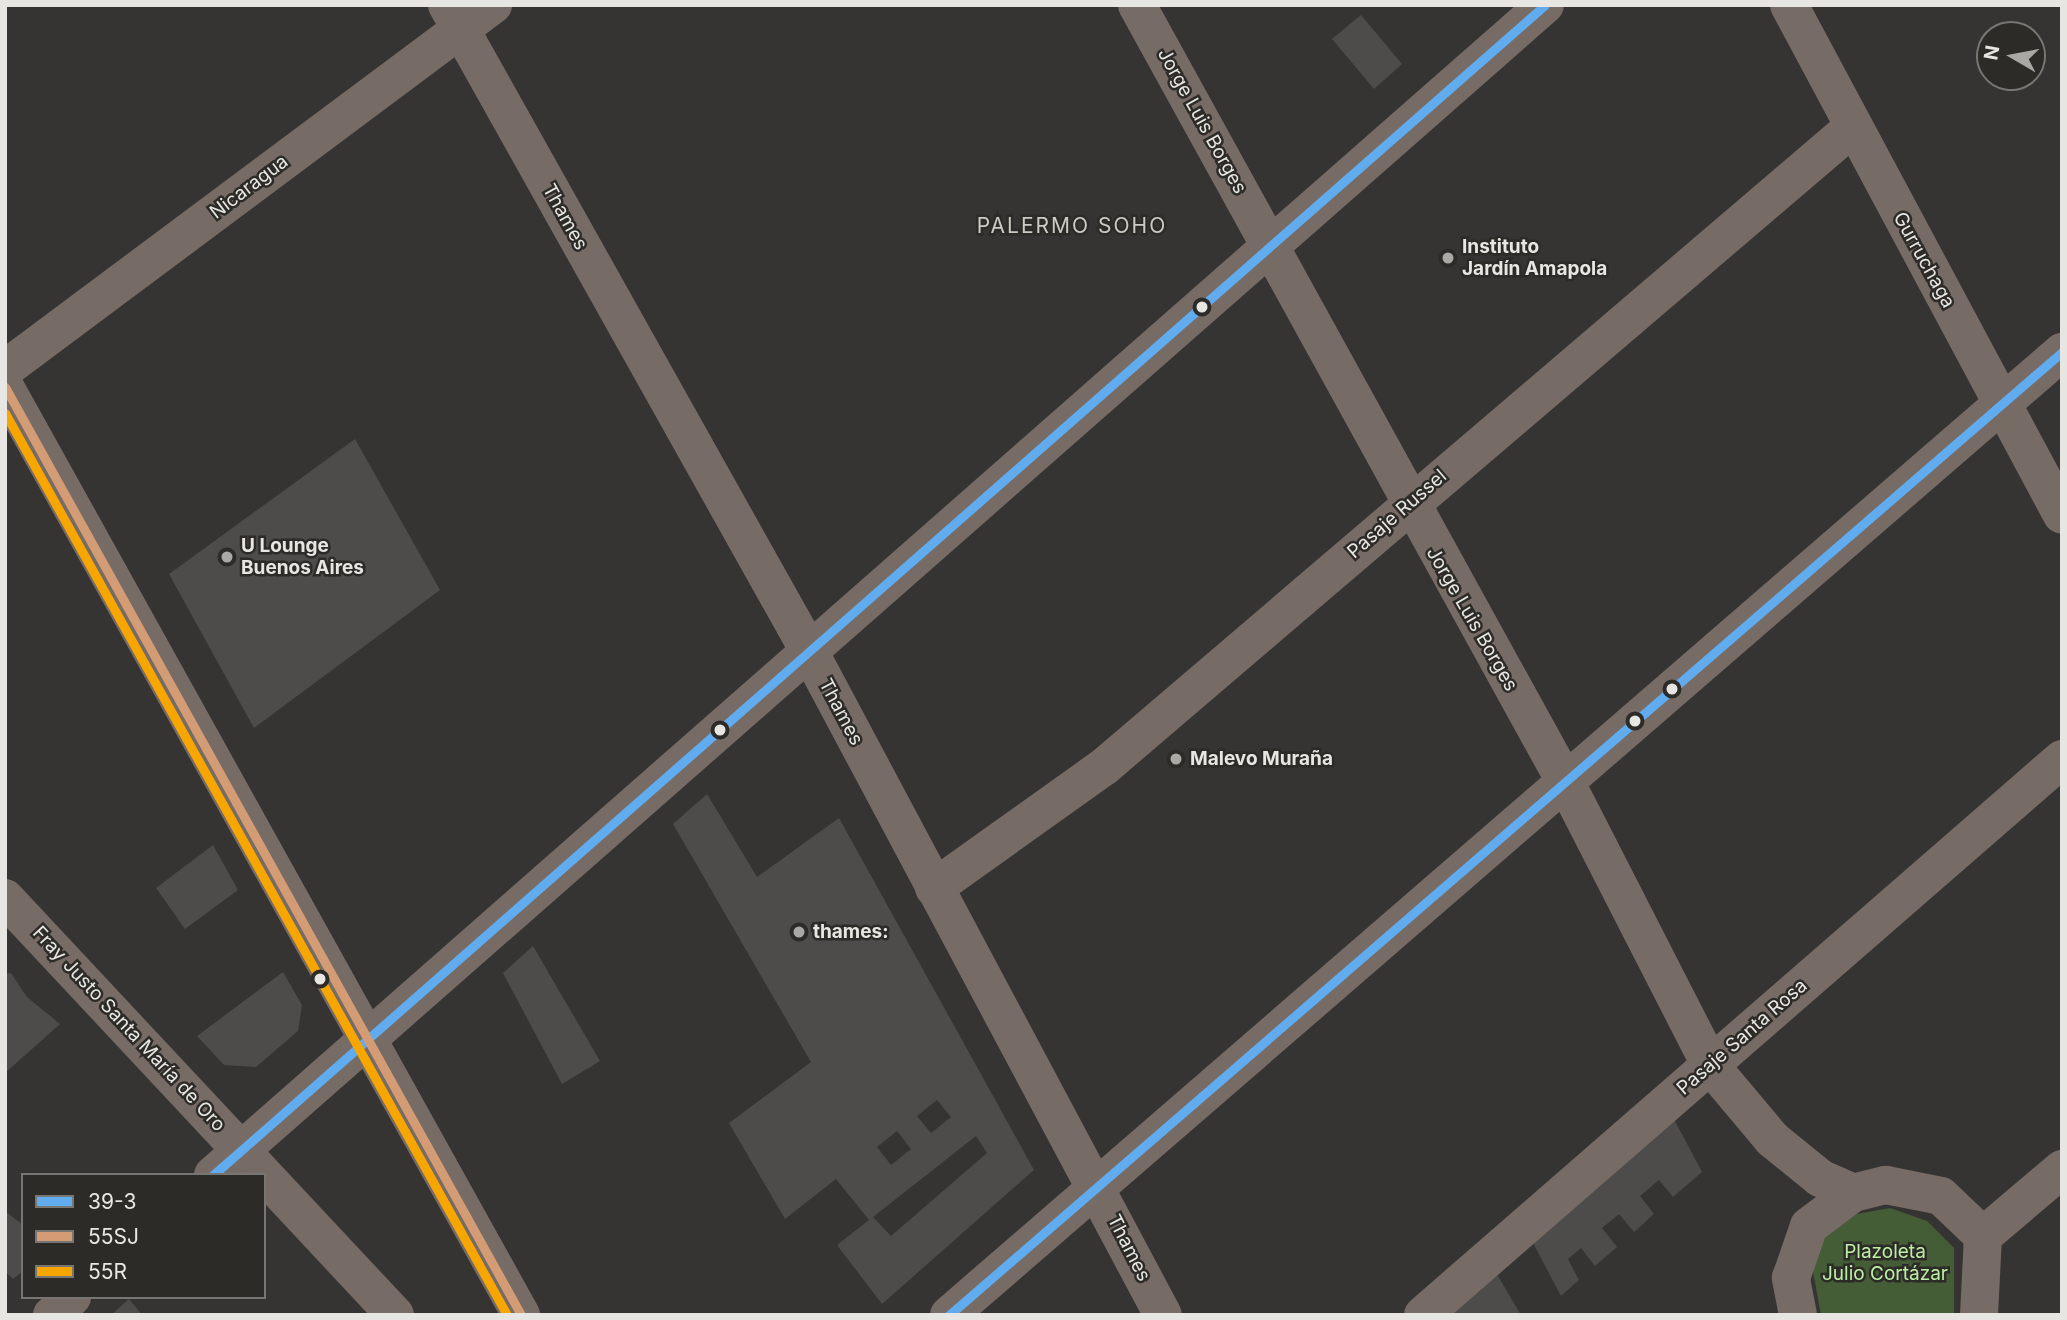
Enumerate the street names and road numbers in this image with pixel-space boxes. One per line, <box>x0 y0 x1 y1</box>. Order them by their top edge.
street label: Jorge Luis Borges <box>1153 44 1251 198</box>
street label: Nicaragua <box>205 150 293 224</box>
street label: Thames <box>538 180 592 254</box>
street label: Gurruchaga <box>1888 208 1960 312</box>
street label: Pasaje Russel <box>1343 465 1451 563</box>
street label: Jorge Luis Borges <box>1421 543 1523 695</box>
street label: Thames <box>814 675 868 749</box>
street label: Fray Justo Santa María de Oro <box>28 922 230 1136</box>
street label: Pasaje Santa Rosa <box>1672 974 1812 1100</box>
street label: Thames <box>1103 1211 1155 1285</box>

